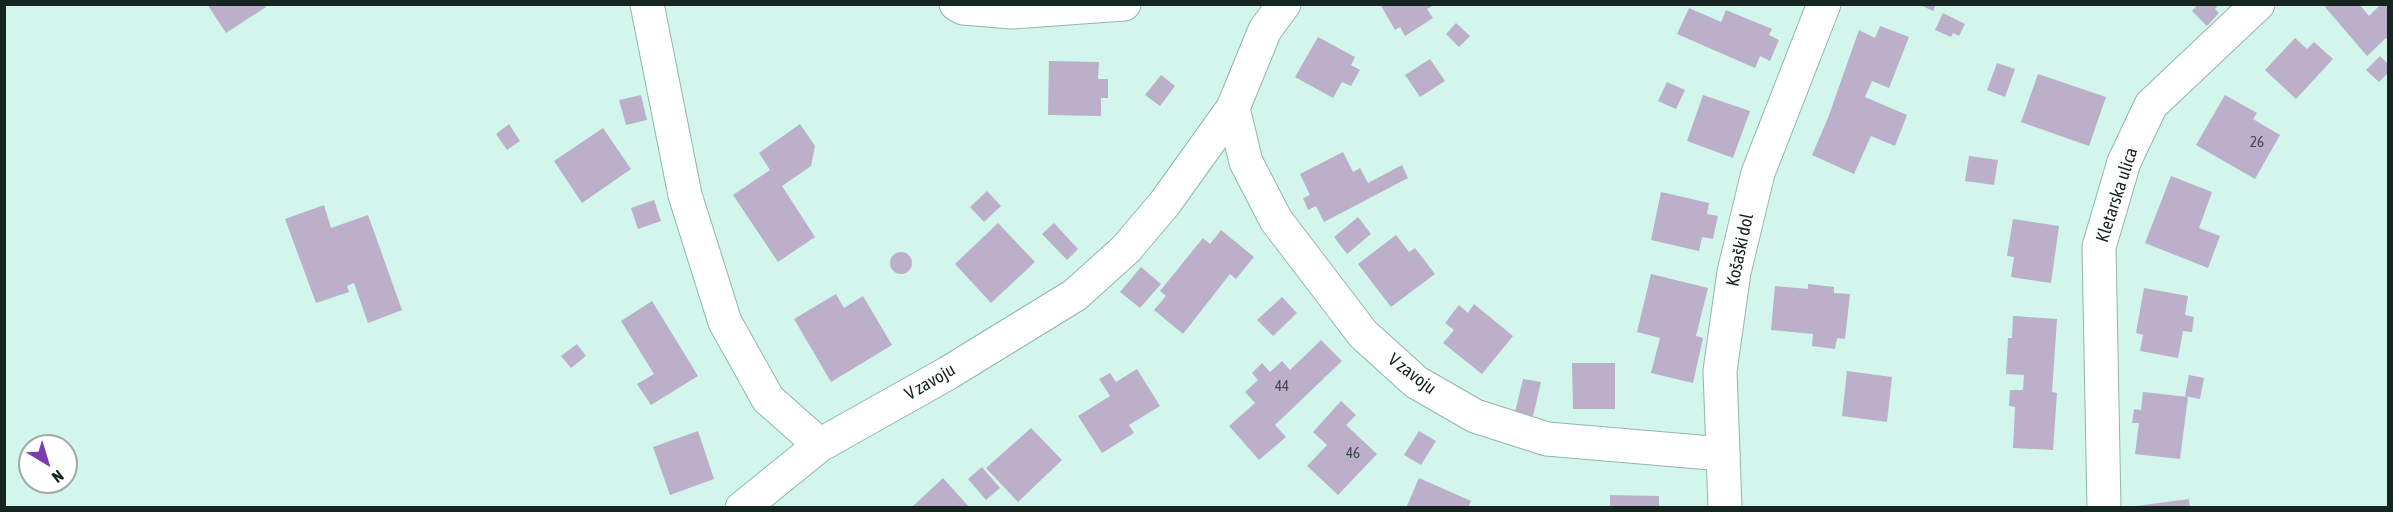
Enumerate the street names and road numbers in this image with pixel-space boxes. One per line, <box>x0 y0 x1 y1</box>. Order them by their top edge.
street label: Kletarska ulica <box>2092 145 2142 245</box>
street label: Košaški dol <box>1722 212 1758 288</box>
street label: V zavoju <box>1384 349 1440 399</box>
street label: V zavoju <box>901 359 959 405</box>

